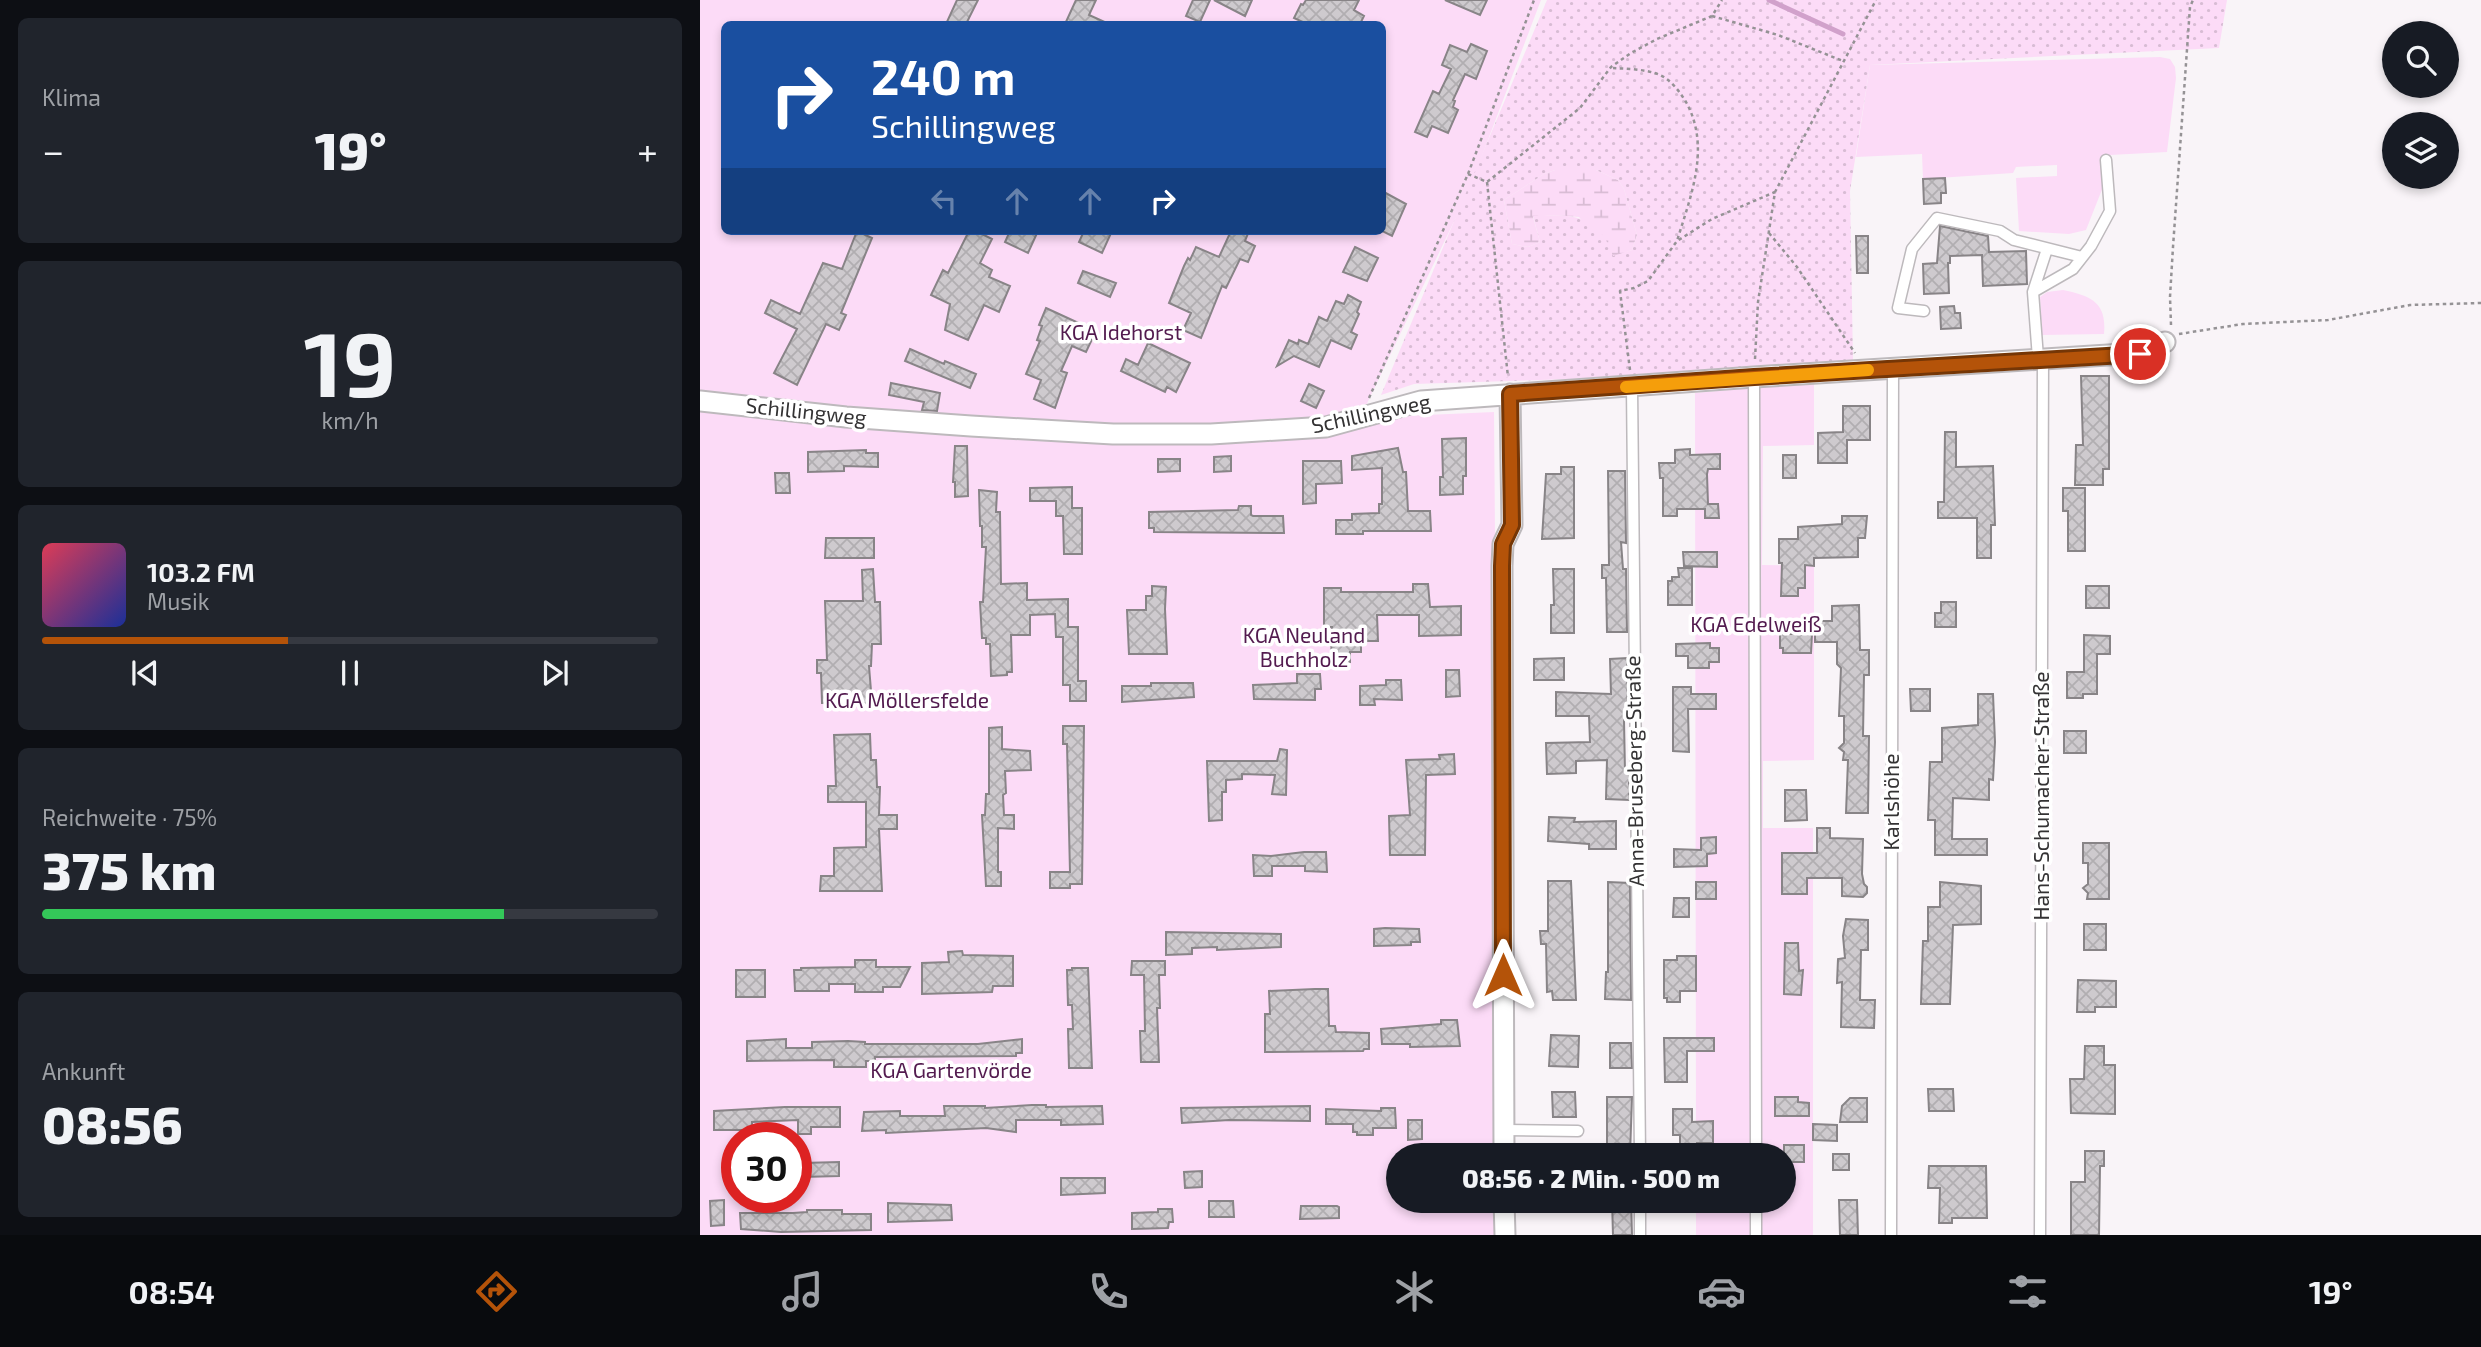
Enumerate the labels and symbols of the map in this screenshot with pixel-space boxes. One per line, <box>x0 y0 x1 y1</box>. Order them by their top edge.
park label: KGA Idehorst <box>1060 319 1182 344</box>
pin <box>2110 324 2170 384</box>
street label: Schillingweg <box>1309 388 1433 437</box>
street label: Schillingweg <box>745 392 868 429</box>
park label: KGA Edelweiß <box>1690 611 1822 636</box>
park label: KGA Neuland Buchholz <box>1243 622 1365 671</box>
street label: Anna-Bruseberg-Straße <box>1619 655 1648 887</box>
street label: Hans-Schumacher-Straße <box>2028 671 2053 921</box>
park label: KGA Möllersfelde <box>825 687 989 712</box>
street label: Karlshöhe <box>1878 754 1903 850</box>
position arrow <box>1466 938 1540 1012</box>
park label: KGA Gartenvörde <box>870 1057 1032 1082</box>
speed limit sign: 30 <box>721 1122 812 1213</box>

